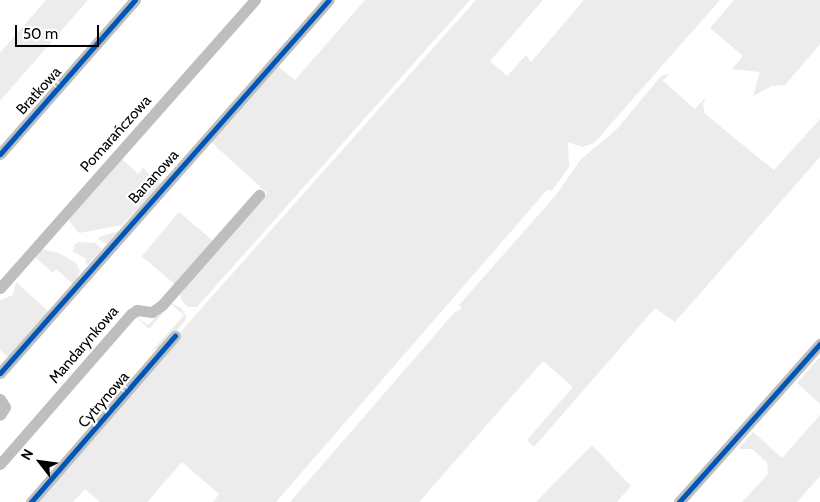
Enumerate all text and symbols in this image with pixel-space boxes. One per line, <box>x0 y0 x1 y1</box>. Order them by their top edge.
scale bar <box>18 15 101 47</box>
text: 50 m <box>23 25 58 43</box>
street label: Bratkowa <box>13 63 65 119</box>
street label: Pomarańczowa <box>77 92 155 176</box>
street label: Bananowa <box>125 146 183 208</box>
street label: Mandarynkowa <box>46 303 122 387</box>
street label: Cytrynowa <box>75 368 133 432</box>
north arrow <box>15 437 65 487</box>
text: N <box>17 446 37 463</box>

